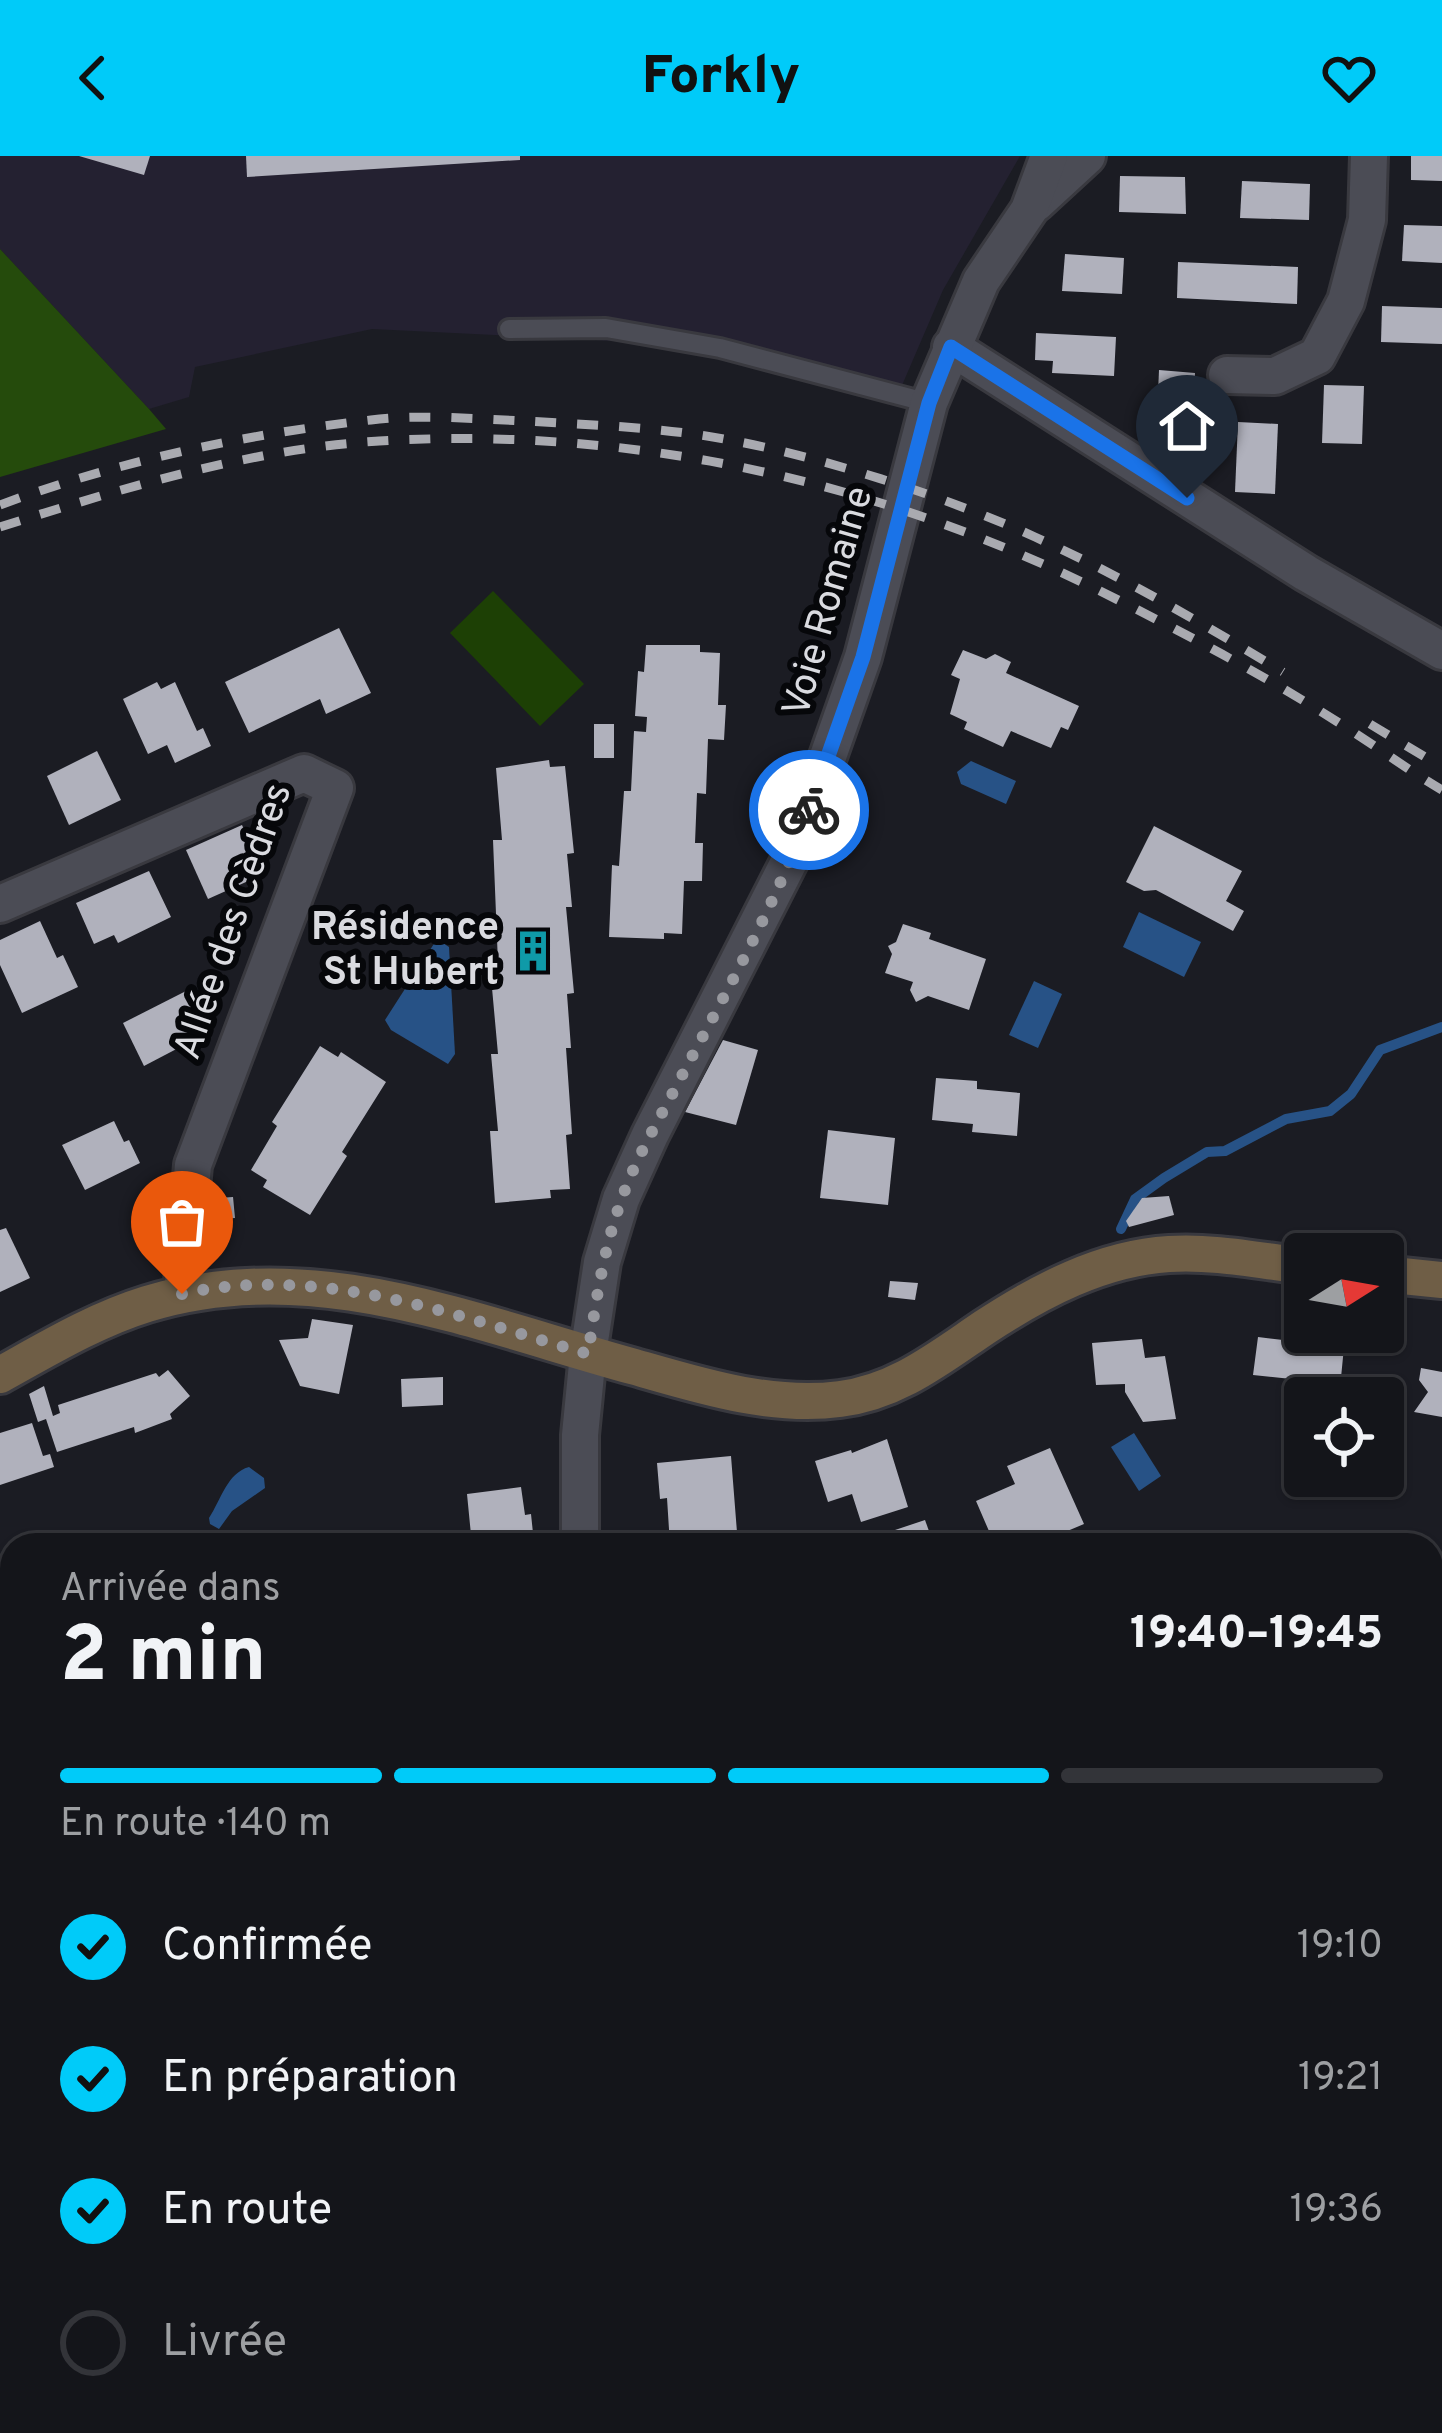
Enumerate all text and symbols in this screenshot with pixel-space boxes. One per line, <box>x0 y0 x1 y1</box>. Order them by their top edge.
text: Forkly <box>642 44 800 113</box>
icon: back <box>60 45 126 111</box>
icon: heart <box>1316 45 1382 111</box>
pin <box>1136 375 1238 498</box>
icon: home <box>1154 393 1220 459</box>
street label: Voie Romaine <box>774 481 886 723</box>
courier <box>749 750 869 870</box>
street label: Allée des Cèdres <box>165 777 305 1067</box>
icon: bike <box>776 777 842 843</box>
place label: Résidence St Hubert <box>311 905 499 999</box>
building icon: Résidence St Hubert <box>510 928 556 974</box>
pin <box>131 1171 233 1294</box>
icon: bag <box>149 1189 215 1255</box>
north arrow <box>1284 1233 1404 1353</box>
map controls <box>1284 1233 1404 1497</box>
button: locate <box>1284 1377 1404 1497</box>
text: Arrivée dans <box>60 1566 280 1615</box>
text: 19:40–19:45 <box>1130 1607 1383 1664</box>
text: 2 min <box>60 1610 266 1709</box>
text: En route · 140 m <box>60 1801 331 1850</box>
icon: check <box>60 1914 126 1980</box>
text: Confirmée <box>162 1919 372 1976</box>
text: 19:10 <box>1297 1923 1383 1972</box>
icon: check <box>60 2046 126 2112</box>
text: En préparation <box>162 2051 458 2108</box>
text: 19:21 <box>1298 2055 1383 2104</box>
icon: check <box>60 2178 126 2244</box>
text: En route <box>162 2183 332 2240</box>
text: 19:36 <box>1290 2187 1383 2236</box>
text: Livrée <box>162 2315 287 2372</box>

